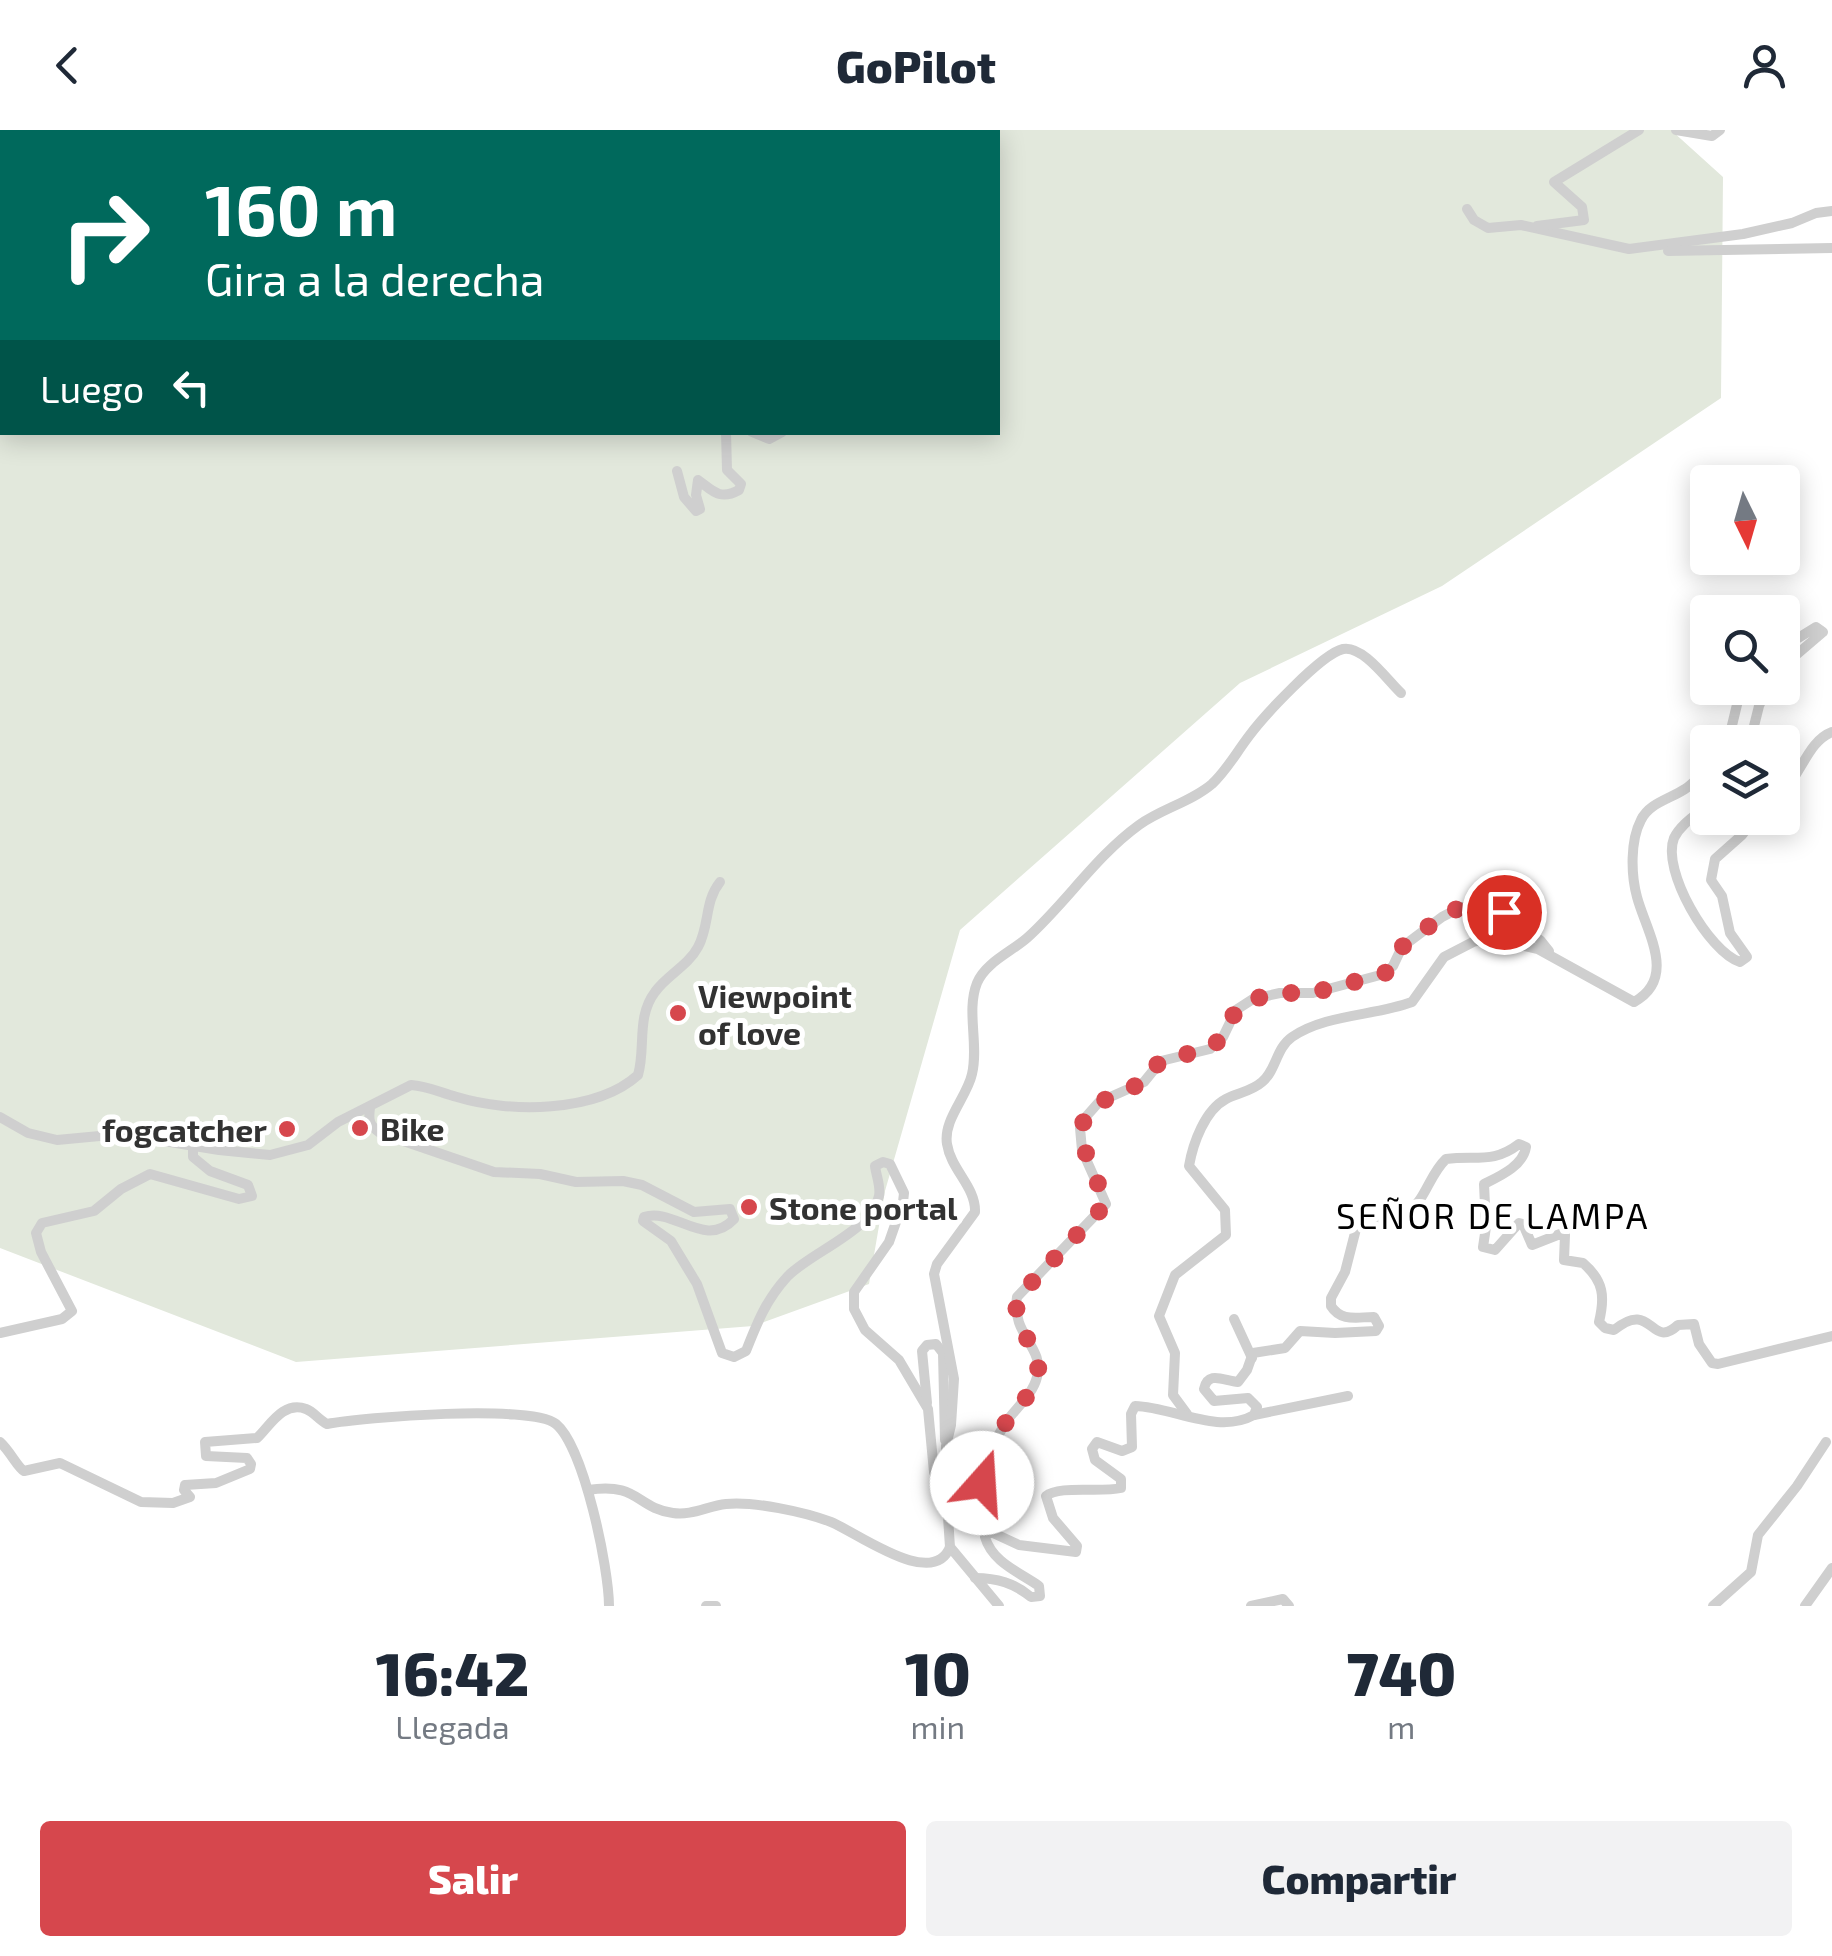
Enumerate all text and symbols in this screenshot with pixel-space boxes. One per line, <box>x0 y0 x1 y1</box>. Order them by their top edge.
icon: back <box>40 38 95 93</box>
text: GoPilot <box>836 38 996 92</box>
icon: person <box>1737 38 1792 93</box>
text: 160 m <box>205 166 398 250</box>
icon: right <box>40 170 170 300</box>
text: Gira a la derecha <box>205 251 544 305</box>
icon: left <box>164 360 219 415</box>
text: Luego <box>40 365 144 411</box>
north arrow <box>1690 465 1800 575</box>
map controls <box>1690 465 1800 835</box>
button: search <box>1690 595 1800 705</box>
button: layers <box>1690 725 1800 835</box>
pin <box>1462 870 1547 955</box>
icon: arrive <box>1477 885 1532 940</box>
place label: Viewpoint of love <box>698 976 852 1051</box>
marker: Viewpoint of love <box>667 1002 689 1024</box>
place label: Bike <box>380 1109 445 1147</box>
place label: fogcatcher <box>102 1110 267 1148</box>
marker: Bike <box>349 1117 371 1139</box>
marker: fogcatcher <box>276 1118 298 1140</box>
place label: Stone portal <box>769 1188 958 1226</box>
district label: SEÑOR DE LAMPA <box>1336 1194 1650 1236</box>
marker: Stone portal <box>738 1196 760 1218</box>
position arrow <box>930 1431 1034 1535</box>
text: 16:42 <box>376 1636 529 1708</box>
text: 10 <box>905 1636 971 1708</box>
text: 740 <box>1346 1636 1456 1708</box>
text: Llegada <box>395 1707 510 1745</box>
text: min <box>911 1707 965 1745</box>
text: m <box>1387 1707 1415 1745</box>
button: Salir <box>40 1821 906 1936</box>
button: Compartir <box>926 1821 1792 1936</box>

